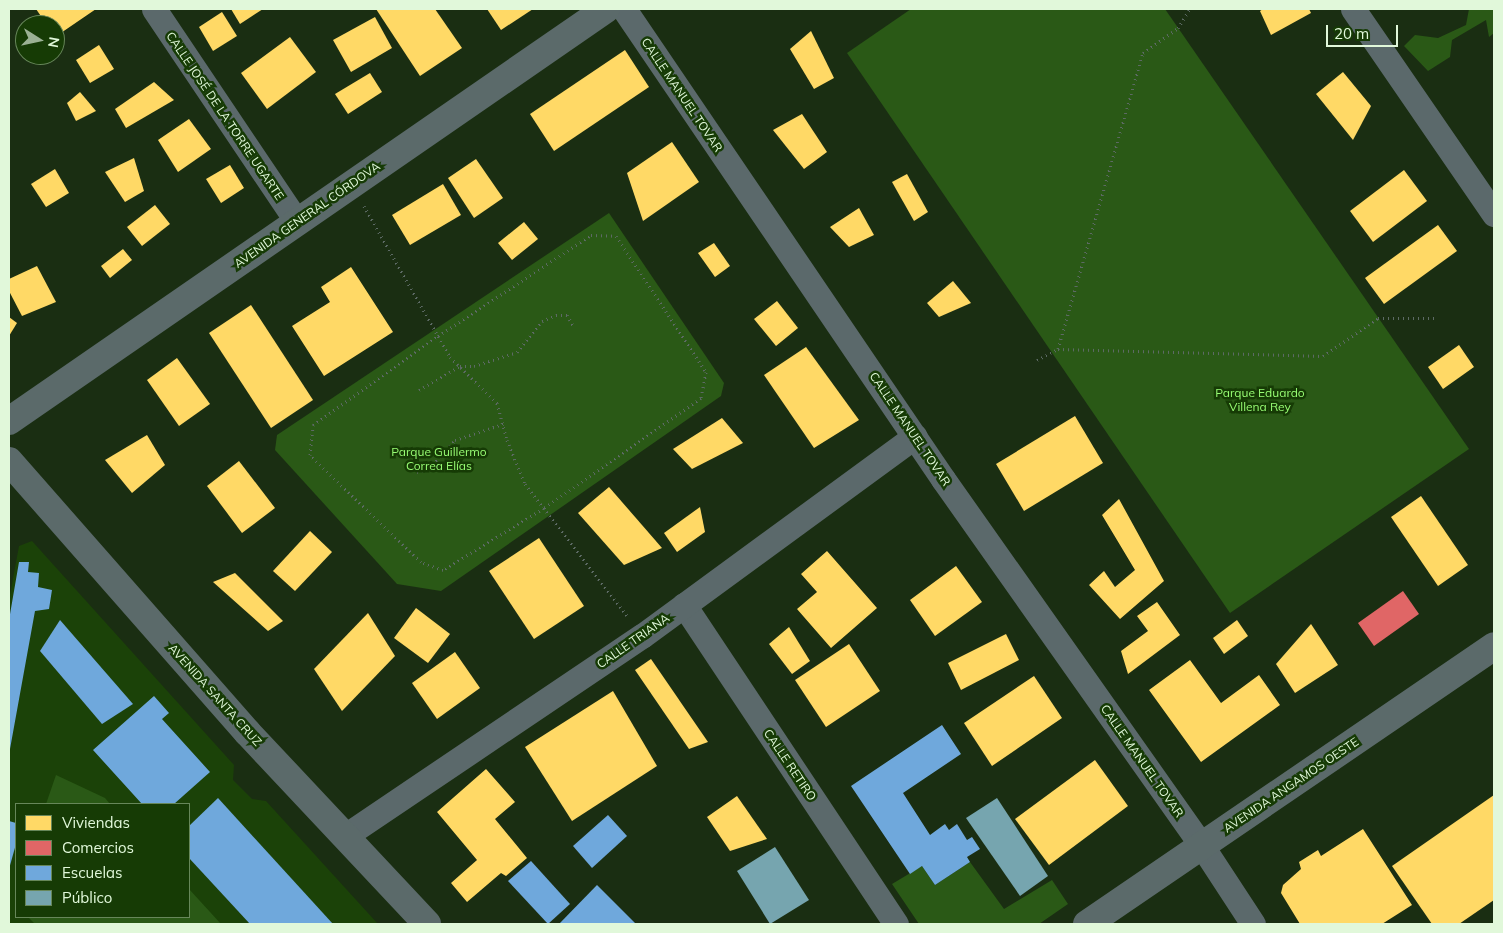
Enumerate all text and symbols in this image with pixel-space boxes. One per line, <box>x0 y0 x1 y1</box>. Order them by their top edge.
north arrow <box>15 15 65 65</box>
scale bar <box>1328 15 1400 47</box>
text: 20 m <box>1334 24 1369 43</box>
street label: CALLE JOSÉ DE LA TORRE UGARTE <box>163 29 287 203</box>
street label: CALLE MANUEL TOVAR <box>638 35 726 155</box>
text: N <box>44 36 64 49</box>
street label: AVENIDA GENERAL CÓRDOVA <box>231 159 383 271</box>
street label: CALLE MANUEL TOVAR <box>866 369 954 489</box>
park label: Parque Eduardo Villena Rey <box>1215 386 1305 414</box>
park label: Parque Guillermo Correa Elías <box>391 445 487 473</box>
street label: CALLE TRIANA <box>594 611 672 671</box>
street label: AVENIDA SANTA CRUZ <box>165 641 265 749</box>
street label: CALLE MANUEL TOVAR <box>1098 702 1186 820</box>
street label: CALLE RETIRO <box>761 727 819 803</box>
street label: AVENIDA ANGAMOS OESTE <box>1221 734 1361 836</box>
legend <box>15 803 190 918</box>
text: Viviendas <box>62 813 130 832</box>
text: Comercios <box>62 838 134 857</box>
text: Escuelas <box>62 863 122 882</box>
text: Público <box>62 888 112 907</box>

